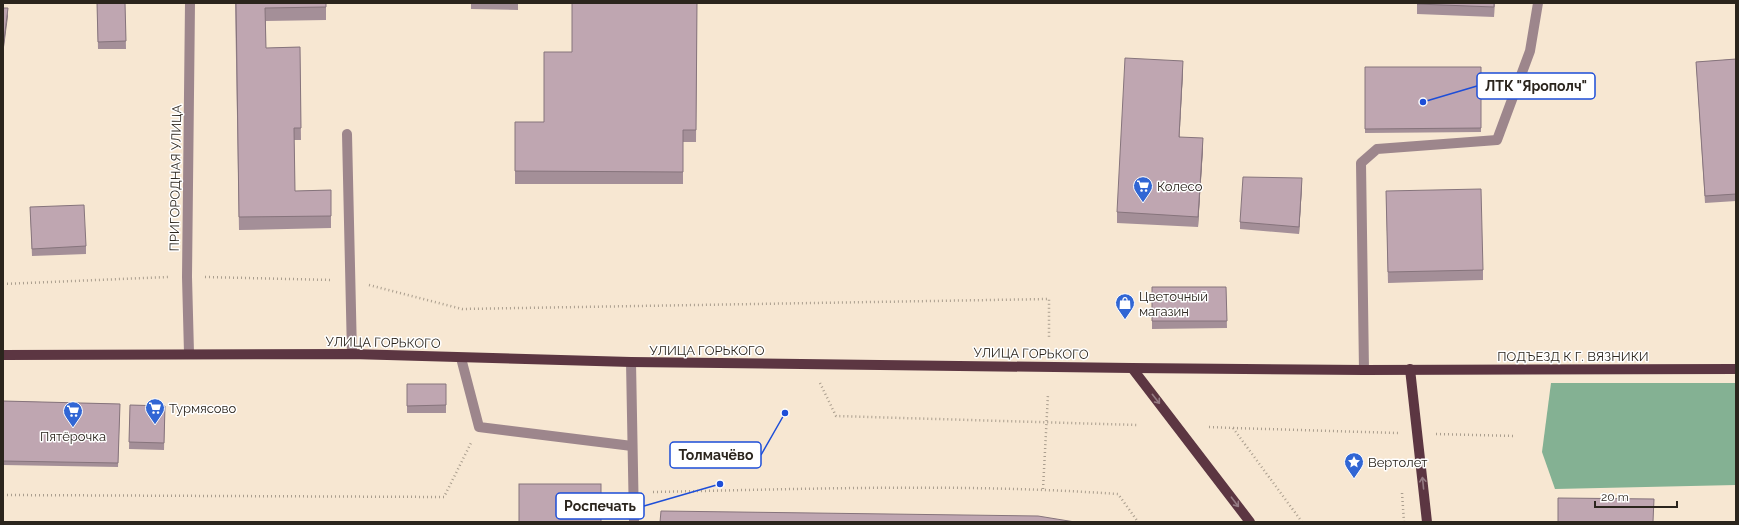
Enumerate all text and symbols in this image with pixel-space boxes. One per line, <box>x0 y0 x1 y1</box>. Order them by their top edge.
callout: ЛТК "Ярополч" <box>1477 73 1595 99</box>
text: ЛТК "Ярополч" <box>1485 78 1587 94</box>
street label: ПРИГОРОДНАЯ УЛИЦА <box>167 104 184 252</box>
supermarket icon: Колесо <box>1132 175 1154 203</box>
place label: Колесо <box>1157 179 1203 194</box>
place label: Цветочный магазин <box>1139 289 1208 319</box>
shop icon: Цветочный магазин <box>1114 292 1136 320</box>
street label: УЛИЦА ГОРЬКОГО <box>325 334 441 351</box>
street label: УЛИЦА ГОРЬКОГО <box>649 343 765 358</box>
street label: УЛИЦА ГОРЬКОГО <box>973 345 1089 362</box>
street label: ПОДЪЕЗД К Г. ВЯЗНИКИ <box>1497 349 1649 364</box>
one-way arrow <box>1152 393 1160 404</box>
supermarket icon: Турмясово <box>144 397 166 425</box>
supermarket icon: Пятёрочка <box>62 400 84 428</box>
place label: Турмясово <box>169 401 237 416</box>
place label: Пятёрочка <box>40 429 106 444</box>
callout: Толмачёво <box>670 442 761 468</box>
text: Толмачёво <box>679 447 754 463</box>
place icon: Вертолет <box>1343 451 1365 479</box>
place label: Вертолет <box>1368 455 1427 470</box>
one-way arrow <box>1419 477 1427 490</box>
scale bar <box>1595 483 1677 509</box>
text: 20 m <box>1601 490 1629 504</box>
callout: Роспечать <box>556 493 644 519</box>
one-way arrow <box>1231 496 1239 507</box>
text: Роспечать <box>564 498 636 514</box>

